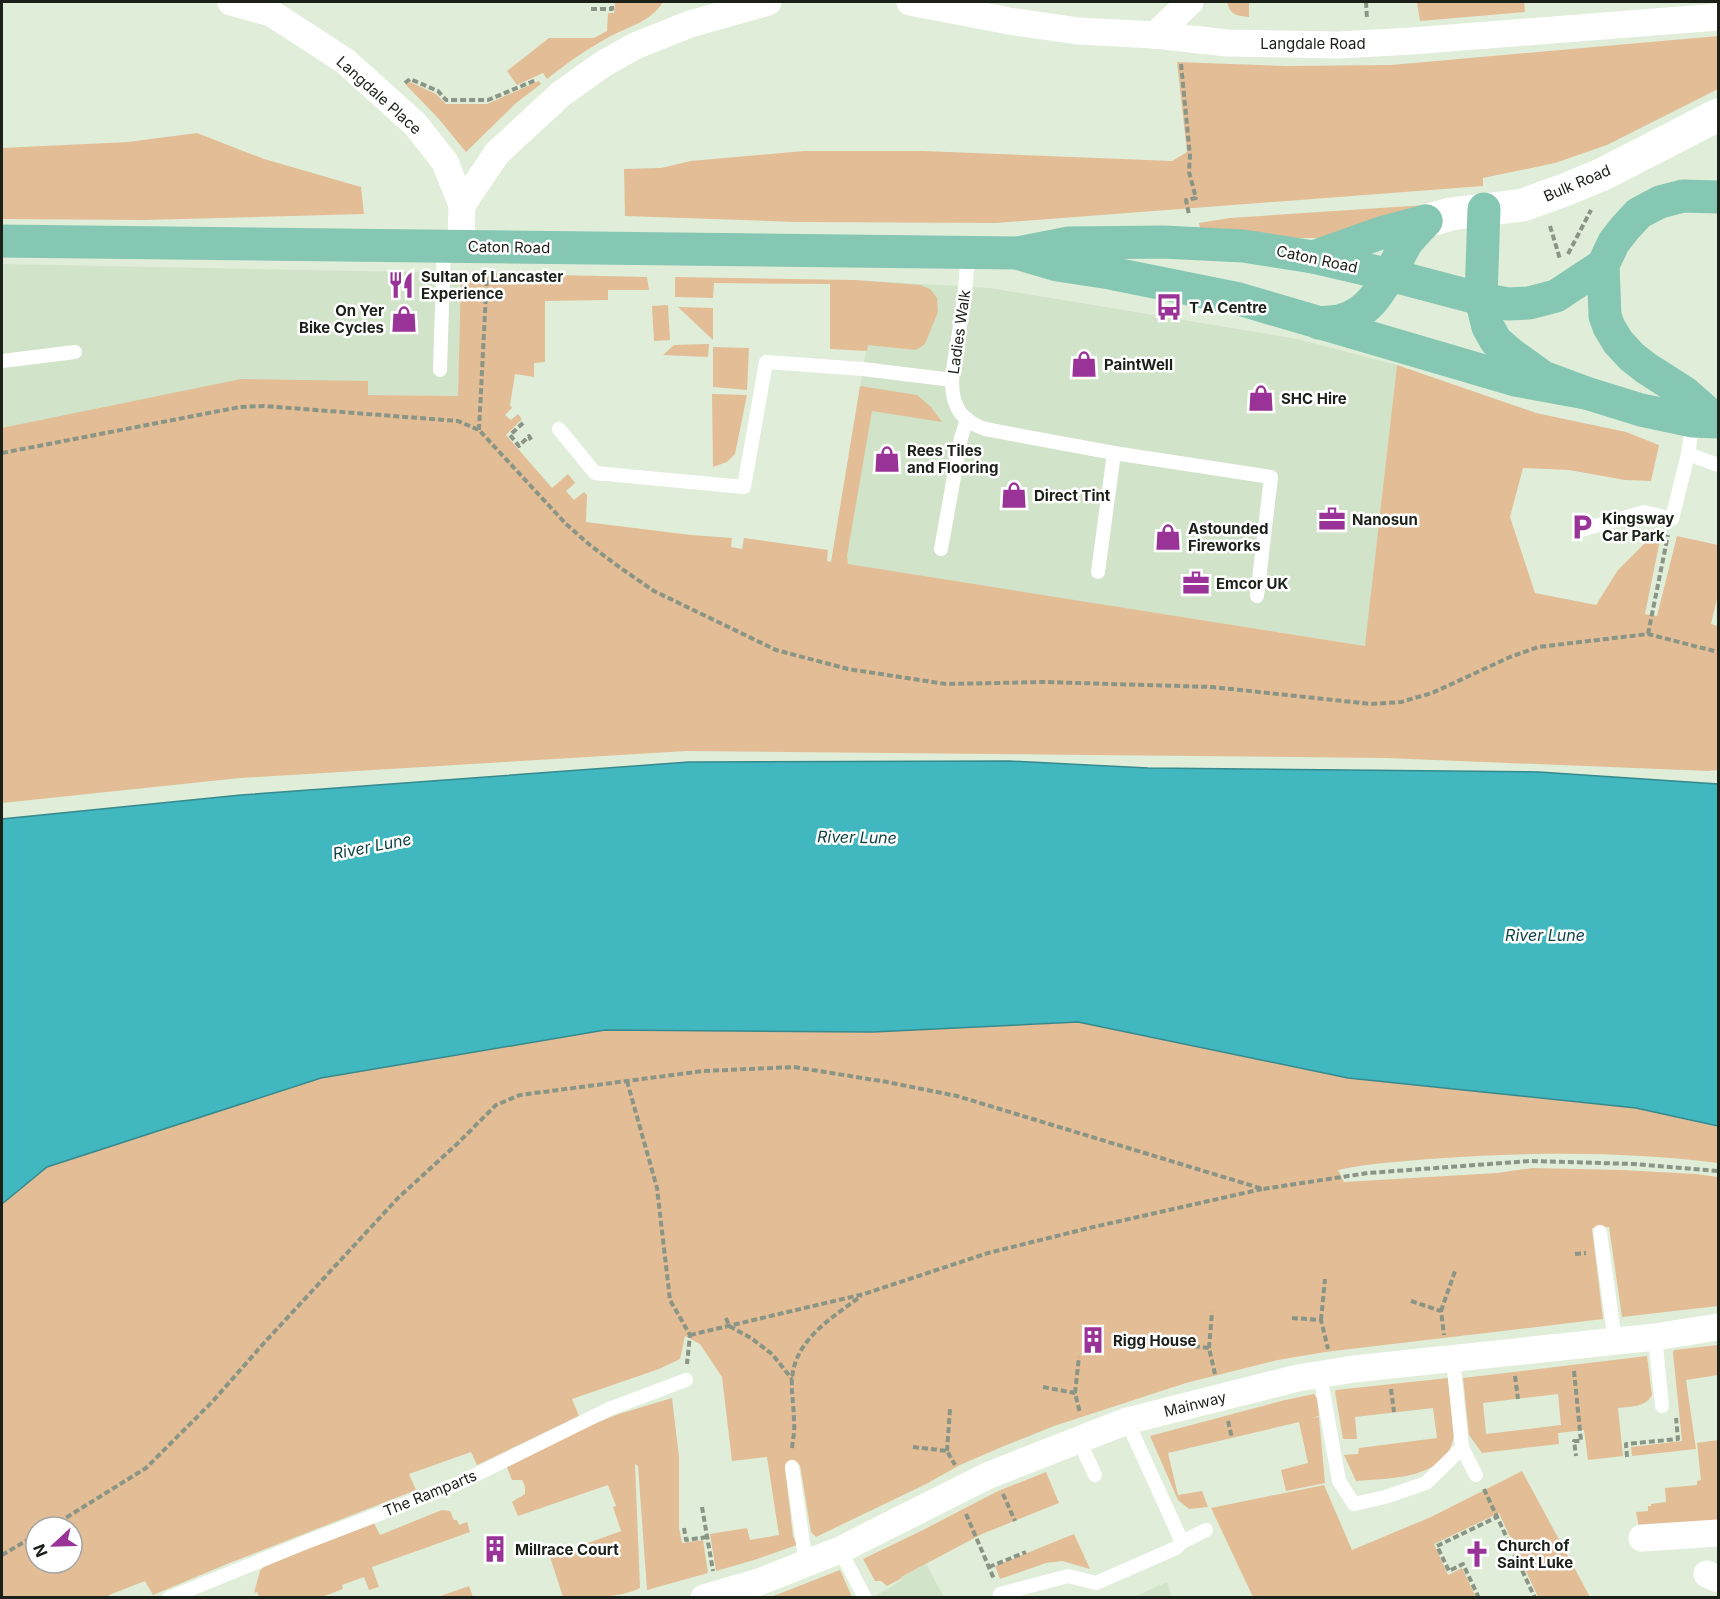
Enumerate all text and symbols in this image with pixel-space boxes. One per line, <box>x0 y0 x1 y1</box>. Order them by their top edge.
street label: Langdale Road <box>1260 34 1366 53</box>
street label: Langdale Place <box>332 52 426 138</box>
street label: Bulk Road <box>1541 160 1613 206</box>
street label: Caton Road <box>468 237 550 257</box>
street label: Caton Road <box>1275 241 1359 277</box>
place label: Sultan of Lancaster Experience <box>421 267 563 303</box>
restaurant icon: Sultan of Lancaster Experience <box>386 270 416 300</box>
street label: Ladies Walk <box>944 288 974 375</box>
bus stop icon: T A Centre <box>1154 292 1184 322</box>
place label: T A Centre <box>1189 298 1267 317</box>
place label: On Yer Bike Cycles <box>299 301 384 337</box>
shop icon: On Yer Bike Cycles <box>389 304 419 334</box>
shop icon: PaintWell <box>1069 349 1099 379</box>
place label: PaintWell <box>1104 355 1173 374</box>
shop icon: SHC Hire <box>1246 383 1276 413</box>
place label: SHC Hire <box>1281 389 1347 408</box>
place label: Rees Tiles and Flooring <box>907 441 998 477</box>
shop icon: Rees Tiles and Flooring <box>872 444 902 474</box>
shop icon: Direct Tint <box>999 480 1029 510</box>
place label: Direct Tint <box>1034 486 1111 505</box>
office icon: Nanosun <box>1317 504 1347 534</box>
place label: Kingsway Car Park <box>1602 509 1674 545</box>
place label: Nanosun <box>1352 510 1418 529</box>
parking icon: Kingsway Car Park <box>1567 512 1597 542</box>
place label: Astounded Fireworks <box>1188 519 1269 555</box>
shop icon: Astounded Fireworks <box>1153 522 1183 552</box>
office icon: Emcor UK <box>1181 568 1211 598</box>
place label: Emcor UK <box>1216 574 1288 593</box>
water label: River Lune <box>817 826 897 848</box>
water label: River Lune <box>331 829 413 863</box>
water label: River Lune <box>1505 925 1585 945</box>
building icon: Rigg House <box>1078 1325 1108 1355</box>
place label: Rigg House <box>1113 1331 1197 1350</box>
street label: Mainway <box>1162 1387 1229 1421</box>
street label: The Ramparts <box>381 1466 480 1520</box>
north arrow <box>24 1515 84 1575</box>
building icon: Millrace Court <box>480 1534 510 1564</box>
place label: Church of Saint Luke <box>1497 1536 1573 1572</box>
church icon: Church of Saint Luke <box>1462 1539 1492 1569</box>
place label: Millrace Court <box>515 1540 619 1559</box>
text: N <box>29 1541 52 1560</box>

